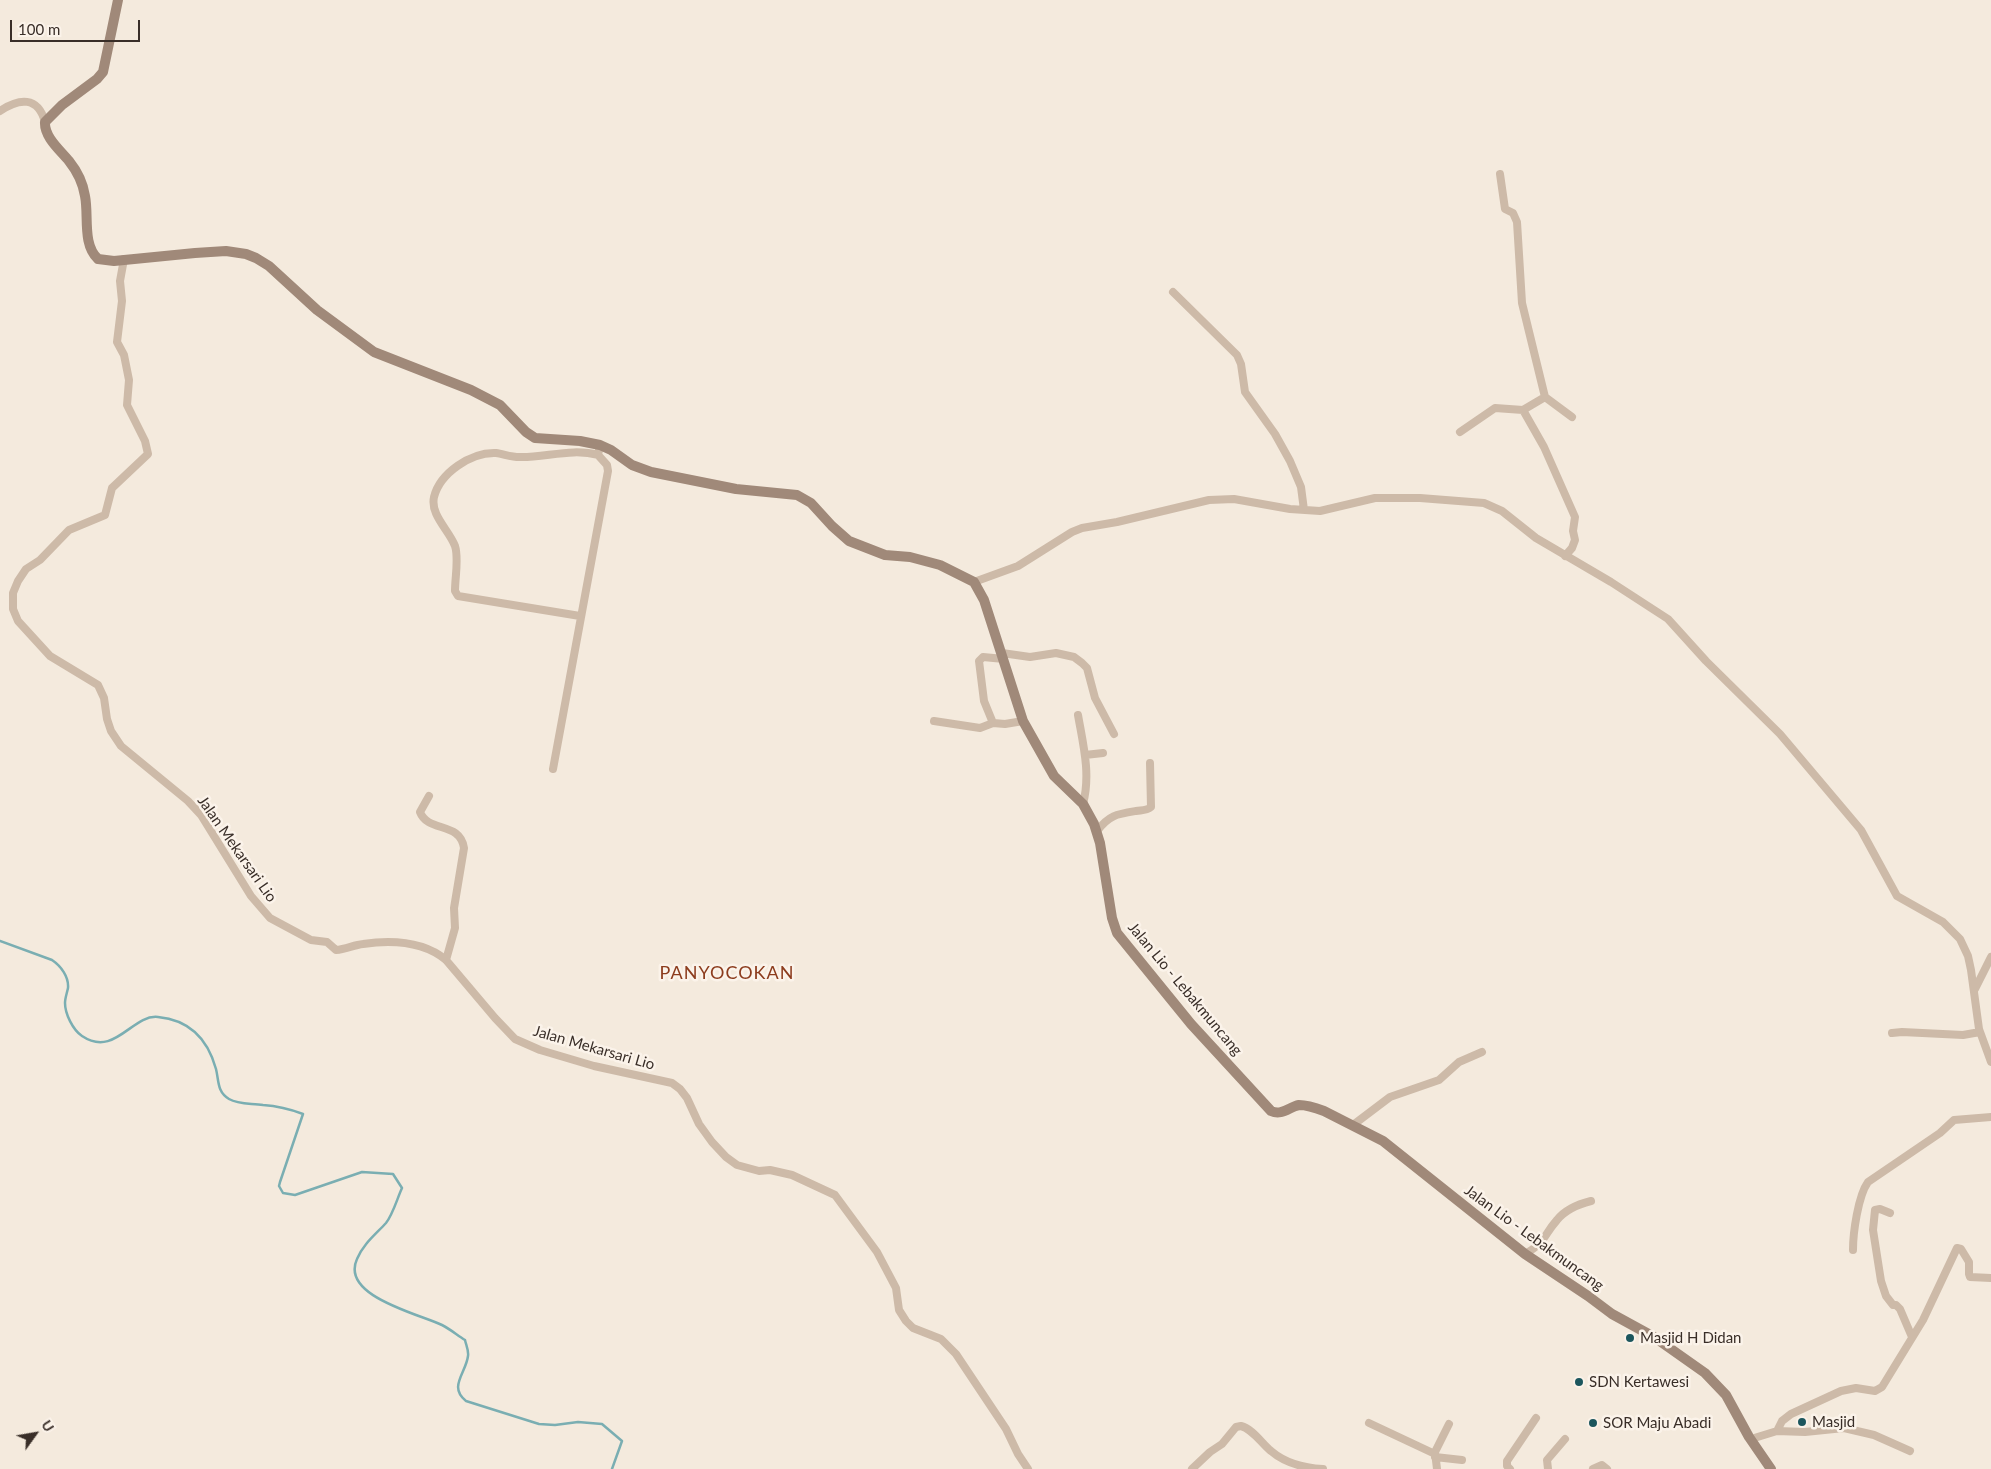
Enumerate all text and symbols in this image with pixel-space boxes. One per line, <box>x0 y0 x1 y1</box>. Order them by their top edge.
scale bar <box>12 10 142 42</box>
text: 100 m <box>18 20 60 38</box>
street label: Jalan Mekarsari Lio <box>194 792 280 906</box>
street label: Jalan Lio - Lebakmuncang <box>1124 919 1246 1059</box>
district label: PANYOCOKAN <box>658 962 796 984</box>
street label: Jalan Mekarsari Lio <box>531 1022 657 1074</box>
street label: Jalan Lio - Lebakmuncang <box>1461 1181 1607 1295</box>
place label: Masjid H Didan <box>1640 1329 1741 1347</box>
marker: Masjid H Didan <box>1624 1332 1636 1344</box>
place label: SDN Kertawesi <box>1589 1373 1689 1391</box>
marker: SDN Kertawesi <box>1573 1376 1585 1388</box>
north arrow <box>10 1409 60 1459</box>
place label: Masjid <box>1812 1413 1855 1431</box>
place label: SOR Maju Abadi <box>1603 1414 1711 1432</box>
marker: Masjid <box>1796 1416 1808 1428</box>
text: U <box>38 1417 58 1435</box>
marker: SOR Maju Abadi <box>1587 1417 1599 1429</box>

